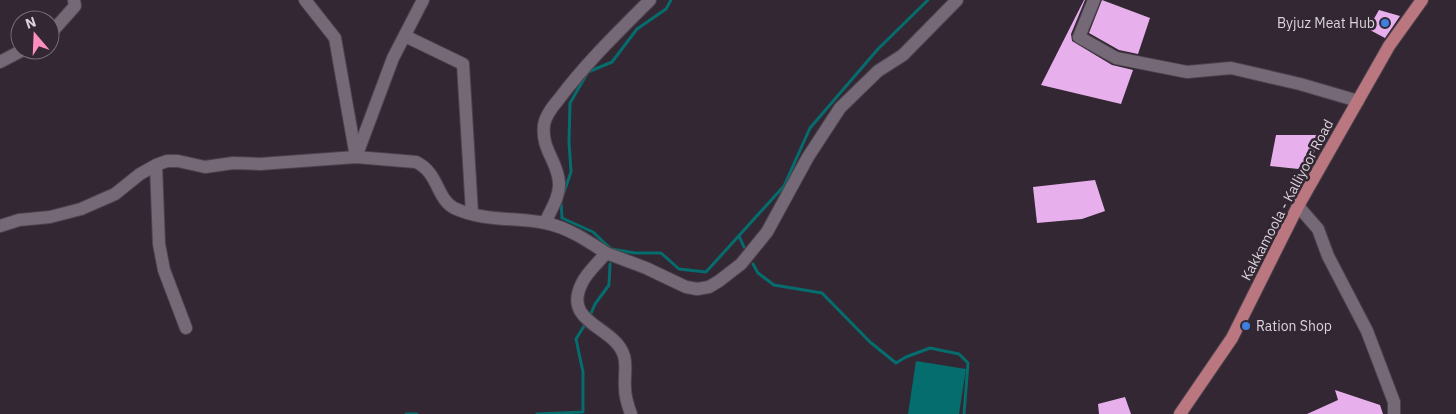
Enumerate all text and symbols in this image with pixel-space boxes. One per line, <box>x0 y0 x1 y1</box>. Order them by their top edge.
north arrow <box>10 10 60 60</box>
text: N <box>23 13 38 33</box>
place label: Byjuz Meat Hub <box>1277 14 1375 32</box>
marker: Byjuz Meat Hub <box>1379 17 1391 29</box>
street label: Kakkamoola - Kalliyoor Road <box>1237 116 1337 284</box>
place label: Ration Shop <box>1256 317 1332 335</box>
marker: Ration Shop <box>1240 320 1252 332</box>

